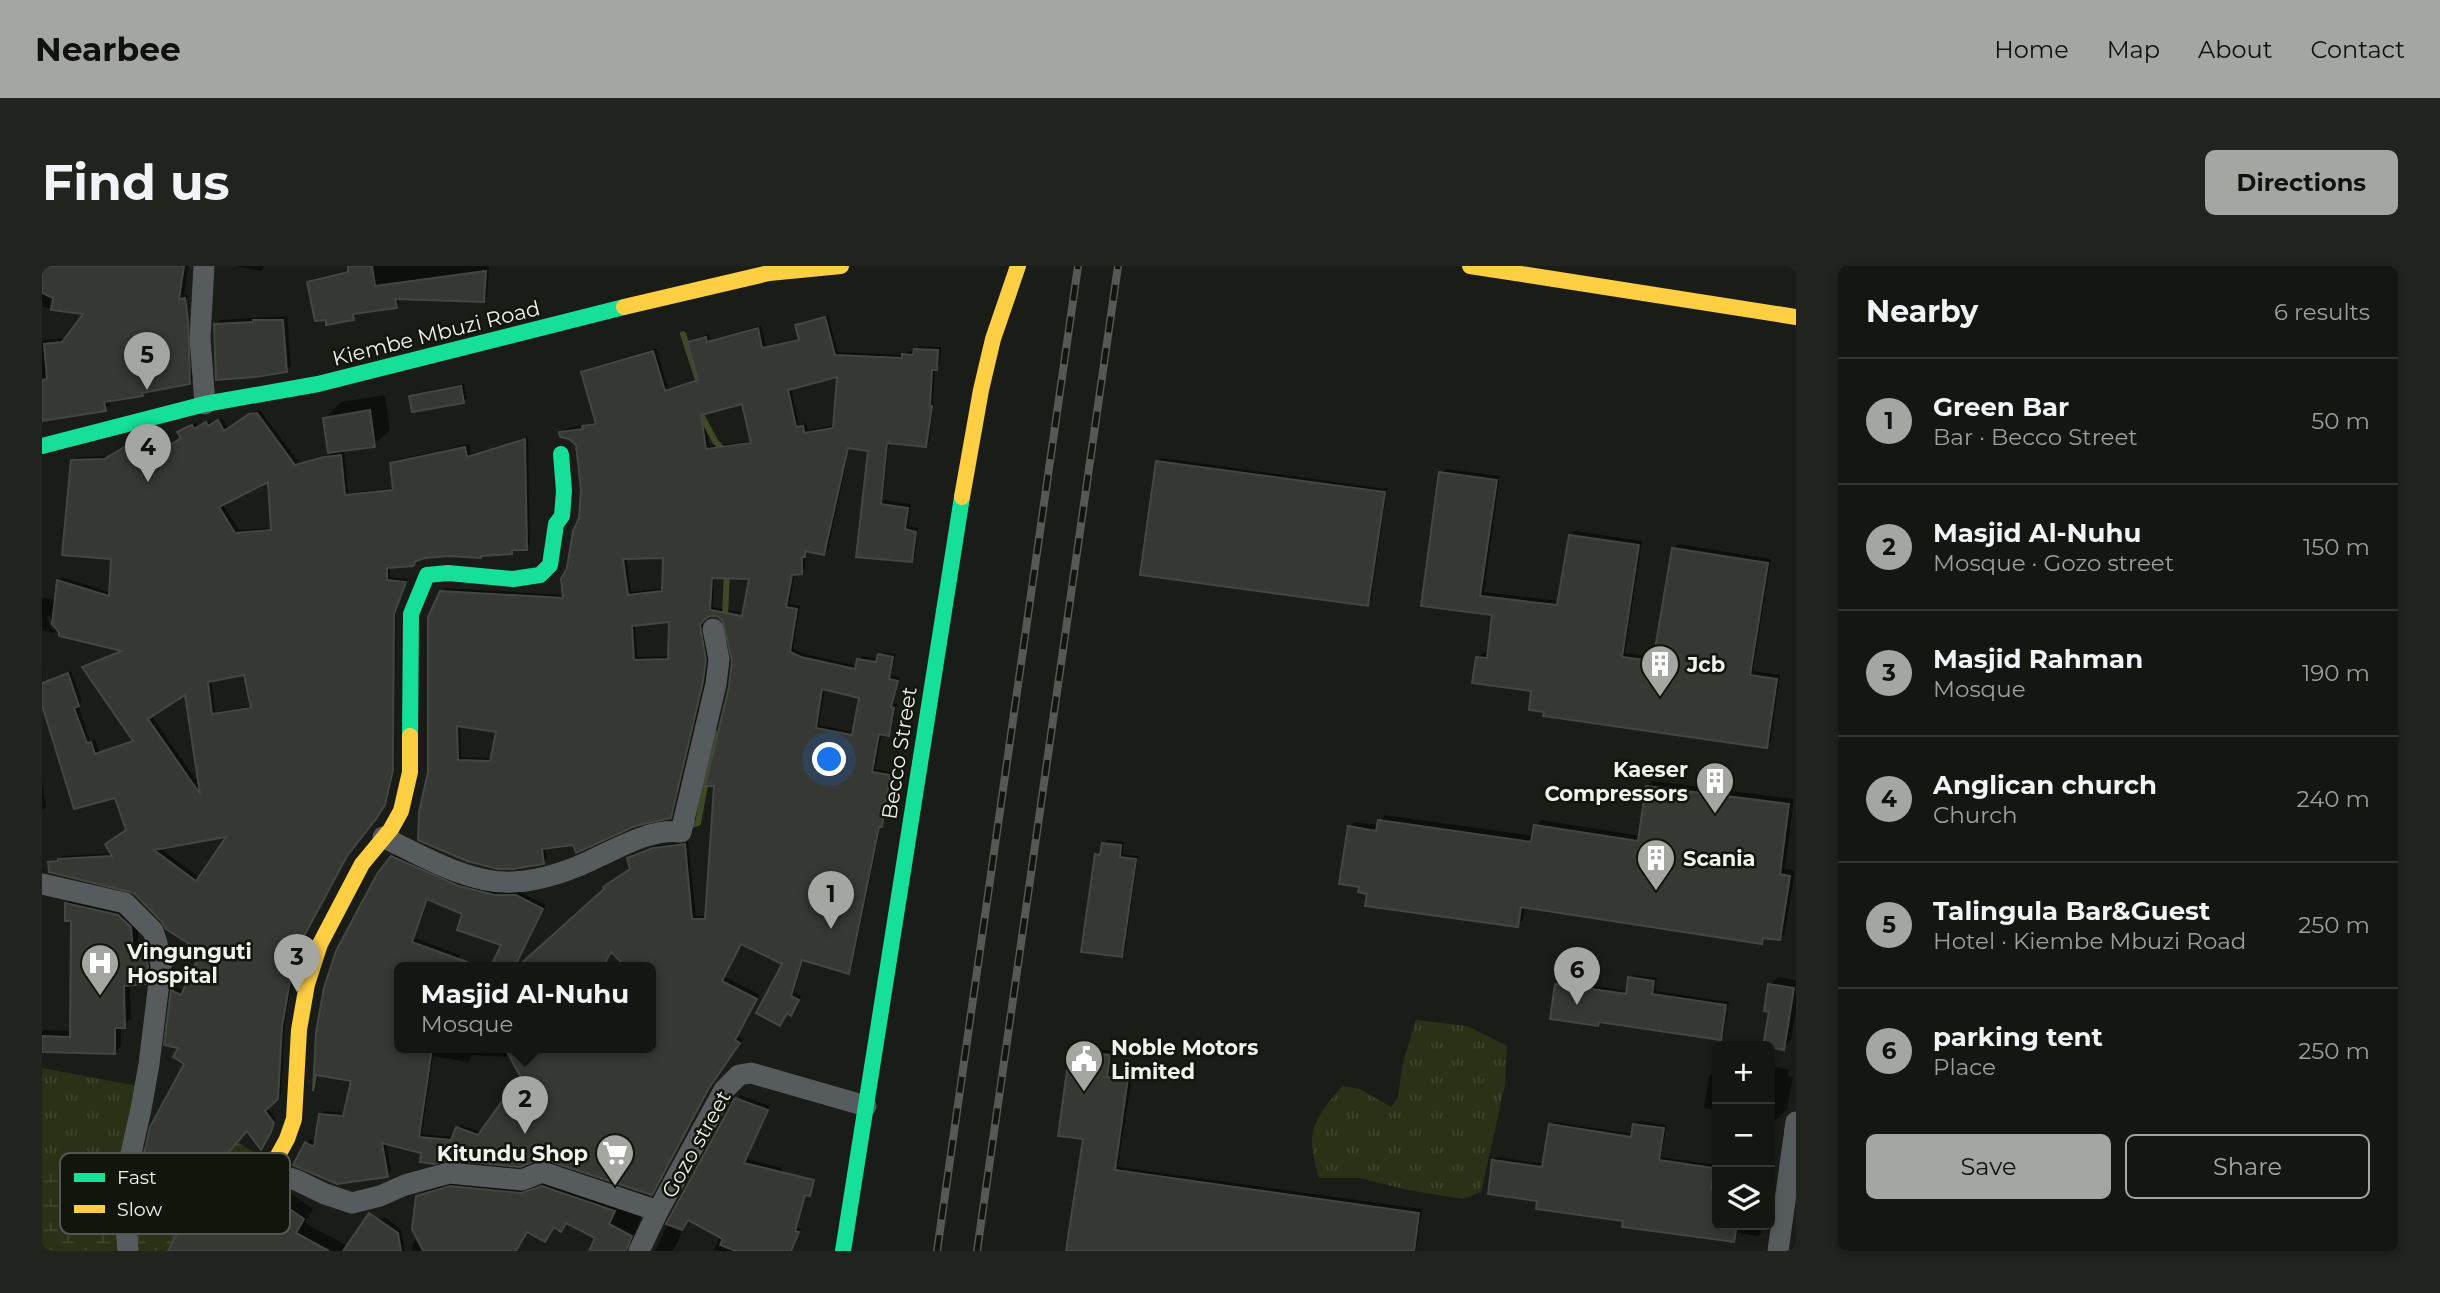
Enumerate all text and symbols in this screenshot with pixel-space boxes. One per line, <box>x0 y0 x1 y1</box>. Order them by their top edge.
text: Nearbee <box>35 29 181 69</box>
text: Home <box>1994 35 2069 64</box>
text: Map <box>2107 35 2160 64</box>
text: About <box>2198 35 2272 64</box>
text: Contact <box>2310 35 2405 64</box>
button: Directions <box>2205 150 2398 215</box>
text: Find us <box>42 153 230 212</box>
text: Nearby <box>1866 293 1978 330</box>
street label: Kiembe Mbuzi Road <box>330 295 542 371</box>
text: 6 results <box>2274 298 2370 326</box>
pin: 5 <box>124 332 170 390</box>
text: Green Bar <box>1933 391 2069 423</box>
text: 1 <box>1884 407 1894 435</box>
text: 50 m <box>2311 407 2370 435</box>
text: Bar · Becco Street <box>1933 423 2138 451</box>
pin: 4 <box>125 424 171 482</box>
text: Masjid Al-Nuhu <box>1933 517 2141 549</box>
text: 2 <box>1882 533 1896 561</box>
text: 150 m <box>2303 533 2370 561</box>
text: Mosque · Gozo street <box>1933 549 2174 577</box>
building icon: Jcb <box>1639 643 1681 698</box>
text: Masjid Rahman <box>1933 643 2143 675</box>
place label: Jcb <box>1686 652 1725 677</box>
text: 3 <box>1882 659 1896 687</box>
text: 190 m <box>2302 659 2370 687</box>
text: Mosque <box>1933 675 2026 703</box>
street label: Becco Street <box>876 685 922 821</box>
your location <box>812 742 846 776</box>
place label: Kaeser Compressors <box>1545 757 1688 806</box>
building icon: Kaeser Compressors <box>1694 760 1736 815</box>
text: Anglican church <box>1933 769 2157 801</box>
text: 4 <box>1881 785 1897 813</box>
text: 240 m <box>2297 785 2370 813</box>
text: Church <box>1933 801 2018 829</box>
building icon: Scania <box>1635 837 1677 892</box>
place label: Scania <box>1683 846 1756 871</box>
pin: 1 <box>808 871 854 929</box>
text: Talingula Bar&Guest <box>1933 895 2210 927</box>
text: 5 <box>1882 911 1896 939</box>
text: 250 m <box>2298 911 2370 939</box>
text: Hotel · Kiembe Mbuzi Road <box>1933 927 2246 955</box>
pin: 3 <box>274 934 320 992</box>
place label: Vingunguti Hospital <box>126 939 252 988</box>
hospital icon: Vingunguti Hospital <box>79 942 121 997</box>
pin: 6 <box>1554 947 1600 1005</box>
popup <box>394 962 656 1053</box>
text: Masjid Al-Nuhu <box>421 978 629 1010</box>
text: Mosque <box>421 1010 513 1038</box>
text: parking tent <box>1933 1021 2103 1053</box>
place label: Noble Motors Limited <box>1111 1035 1258 1084</box>
text: 6 <box>1882 1037 1896 1065</box>
text: 250 m <box>2298 1037 2370 1065</box>
public building icon: Noble Motors Limited <box>1063 1038 1105 1093</box>
map controls <box>1712 1041 1775 1230</box>
button: + <box>1712 1041 1775 1104</box>
text: Place <box>1933 1053 1996 1081</box>
pin: 2 <box>502 1076 548 1134</box>
street label: Gozo street <box>656 1086 736 1202</box>
button: − <box>1712 1104 1775 1167</box>
supermarket icon: Kitundu Shop <box>594 1132 636 1187</box>
button: Save <box>1866 1134 2111 1199</box>
button: Share <box>2125 1134 2370 1199</box>
place label: Kitundu Shop <box>437 1141 588 1166</box>
legend <box>60 1153 290 1234</box>
text: Fast <box>117 1166 157 1189</box>
button: layers <box>1712 1167 1775 1230</box>
text: Slow <box>117 1198 162 1221</box>

